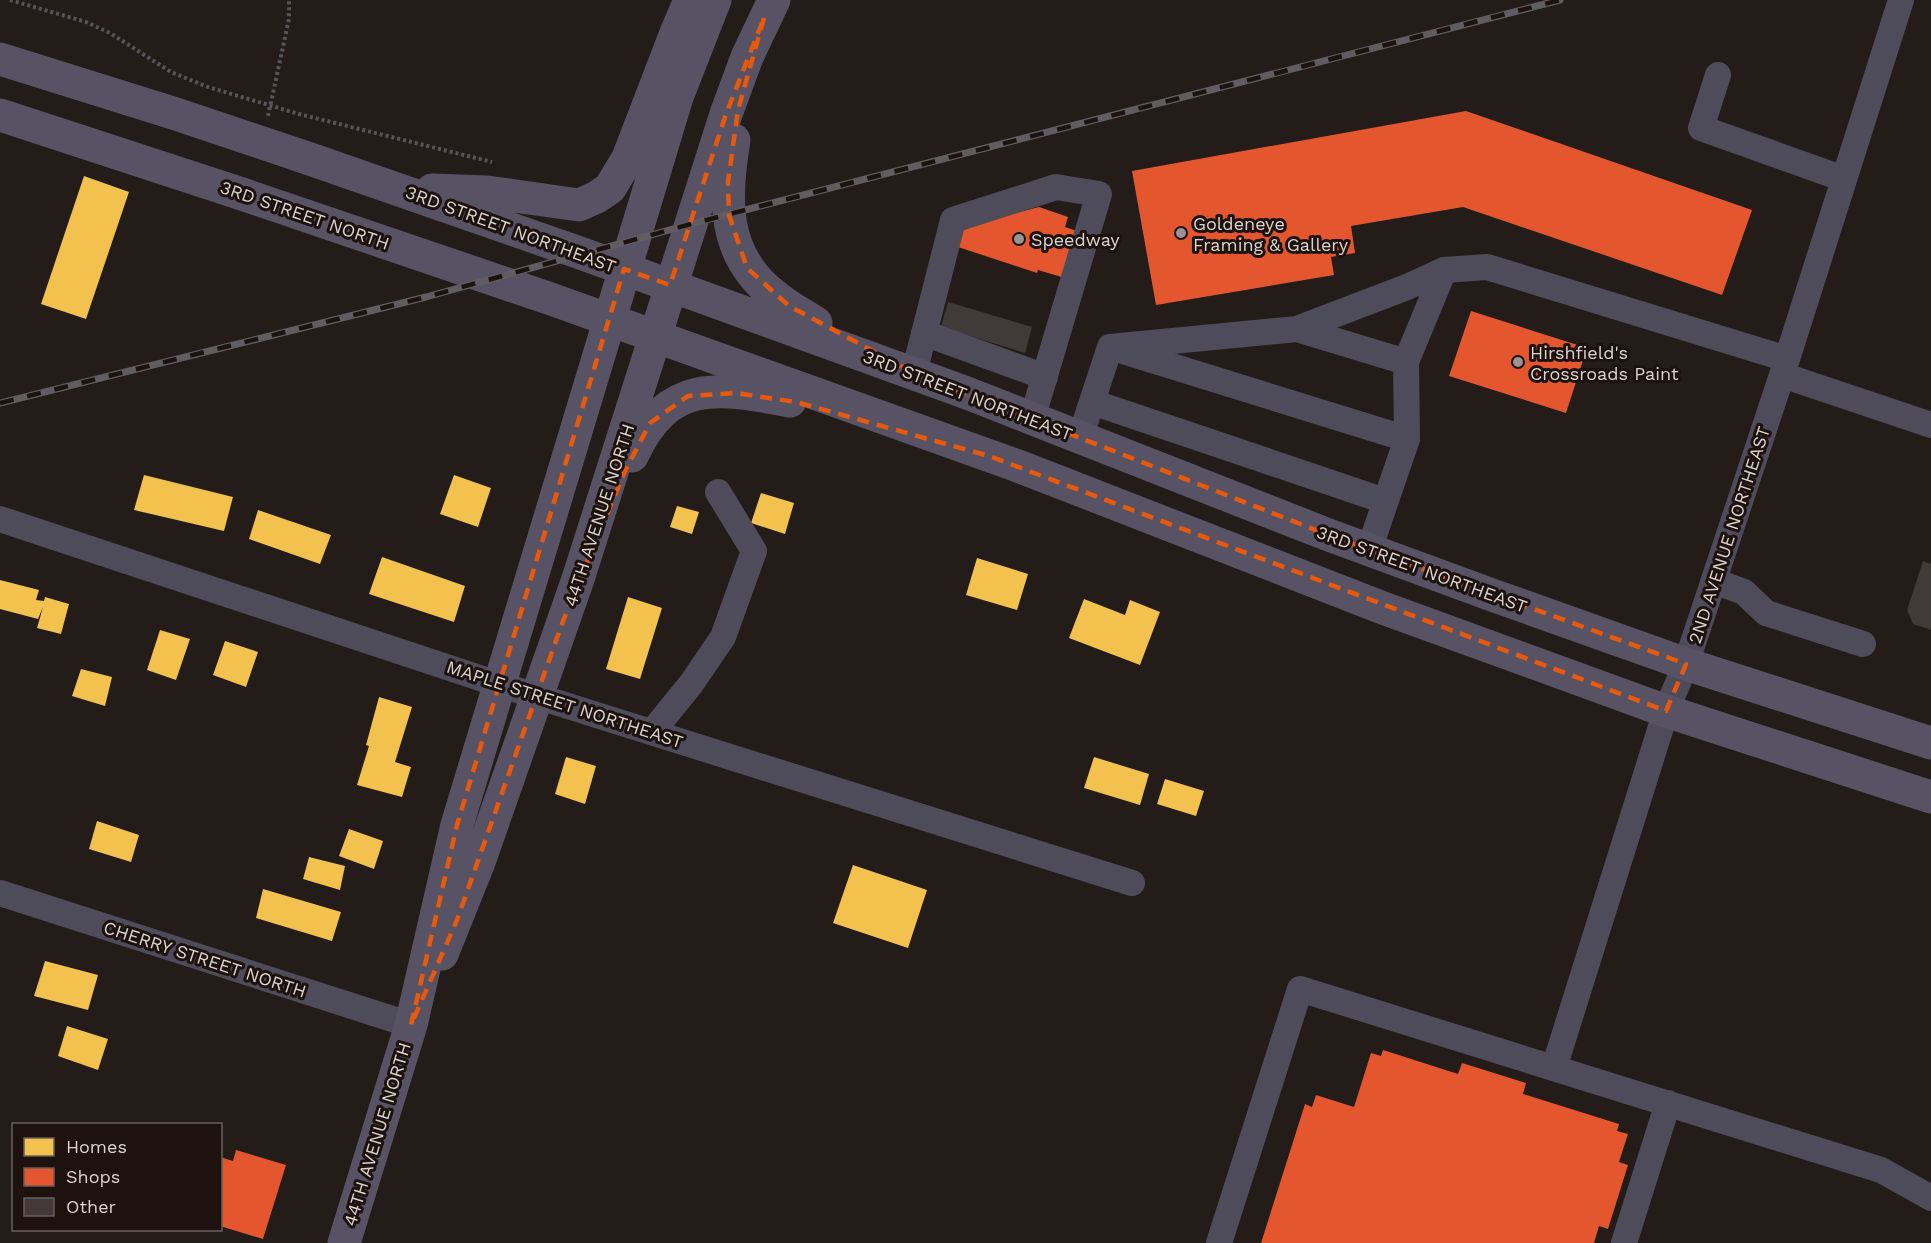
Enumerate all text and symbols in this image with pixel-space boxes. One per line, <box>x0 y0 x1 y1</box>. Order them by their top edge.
street label: 3RD STREET NORTH <box>218 176 392 254</box>
street label: 3RD STREET NORTHEAST <box>403 181 619 277</box>
place label: Goldeneye Framing & Gallery <box>1193 213 1349 255</box>
marker: Goldeneye Framing & Gallery <box>1174 226 1188 240</box>
place label: Speedway <box>1031 229 1120 250</box>
marker: Speedway <box>1012 232 1026 246</box>
place label: Hirshfield's Crossroads Paint <box>1530 342 1679 384</box>
street label: 3RD STREET NORTHEAST <box>860 345 1076 445</box>
marker: Hirshfield's Crossroads Paint <box>1511 355 1525 369</box>
street label: 44TH AVENUE NORTH <box>560 421 638 609</box>
street label: 2ND AVENUE NORTHEAST <box>1684 424 1774 646</box>
street label: 3RD STREET NORTHEAST <box>1314 521 1530 617</box>
street label: MAPLE STREET NORTHEAST <box>444 656 686 752</box>
street label: CHERRY STREET NORTH <box>101 916 309 1002</box>
street label: 44TH AVENUE NORTH <box>339 1040 415 1228</box>
legend <box>12 1123 222 1231</box>
text: Homes <box>66 1136 127 1157</box>
text: Shops <box>66 1166 120 1187</box>
text: Other <box>66 1196 116 1217</box>

